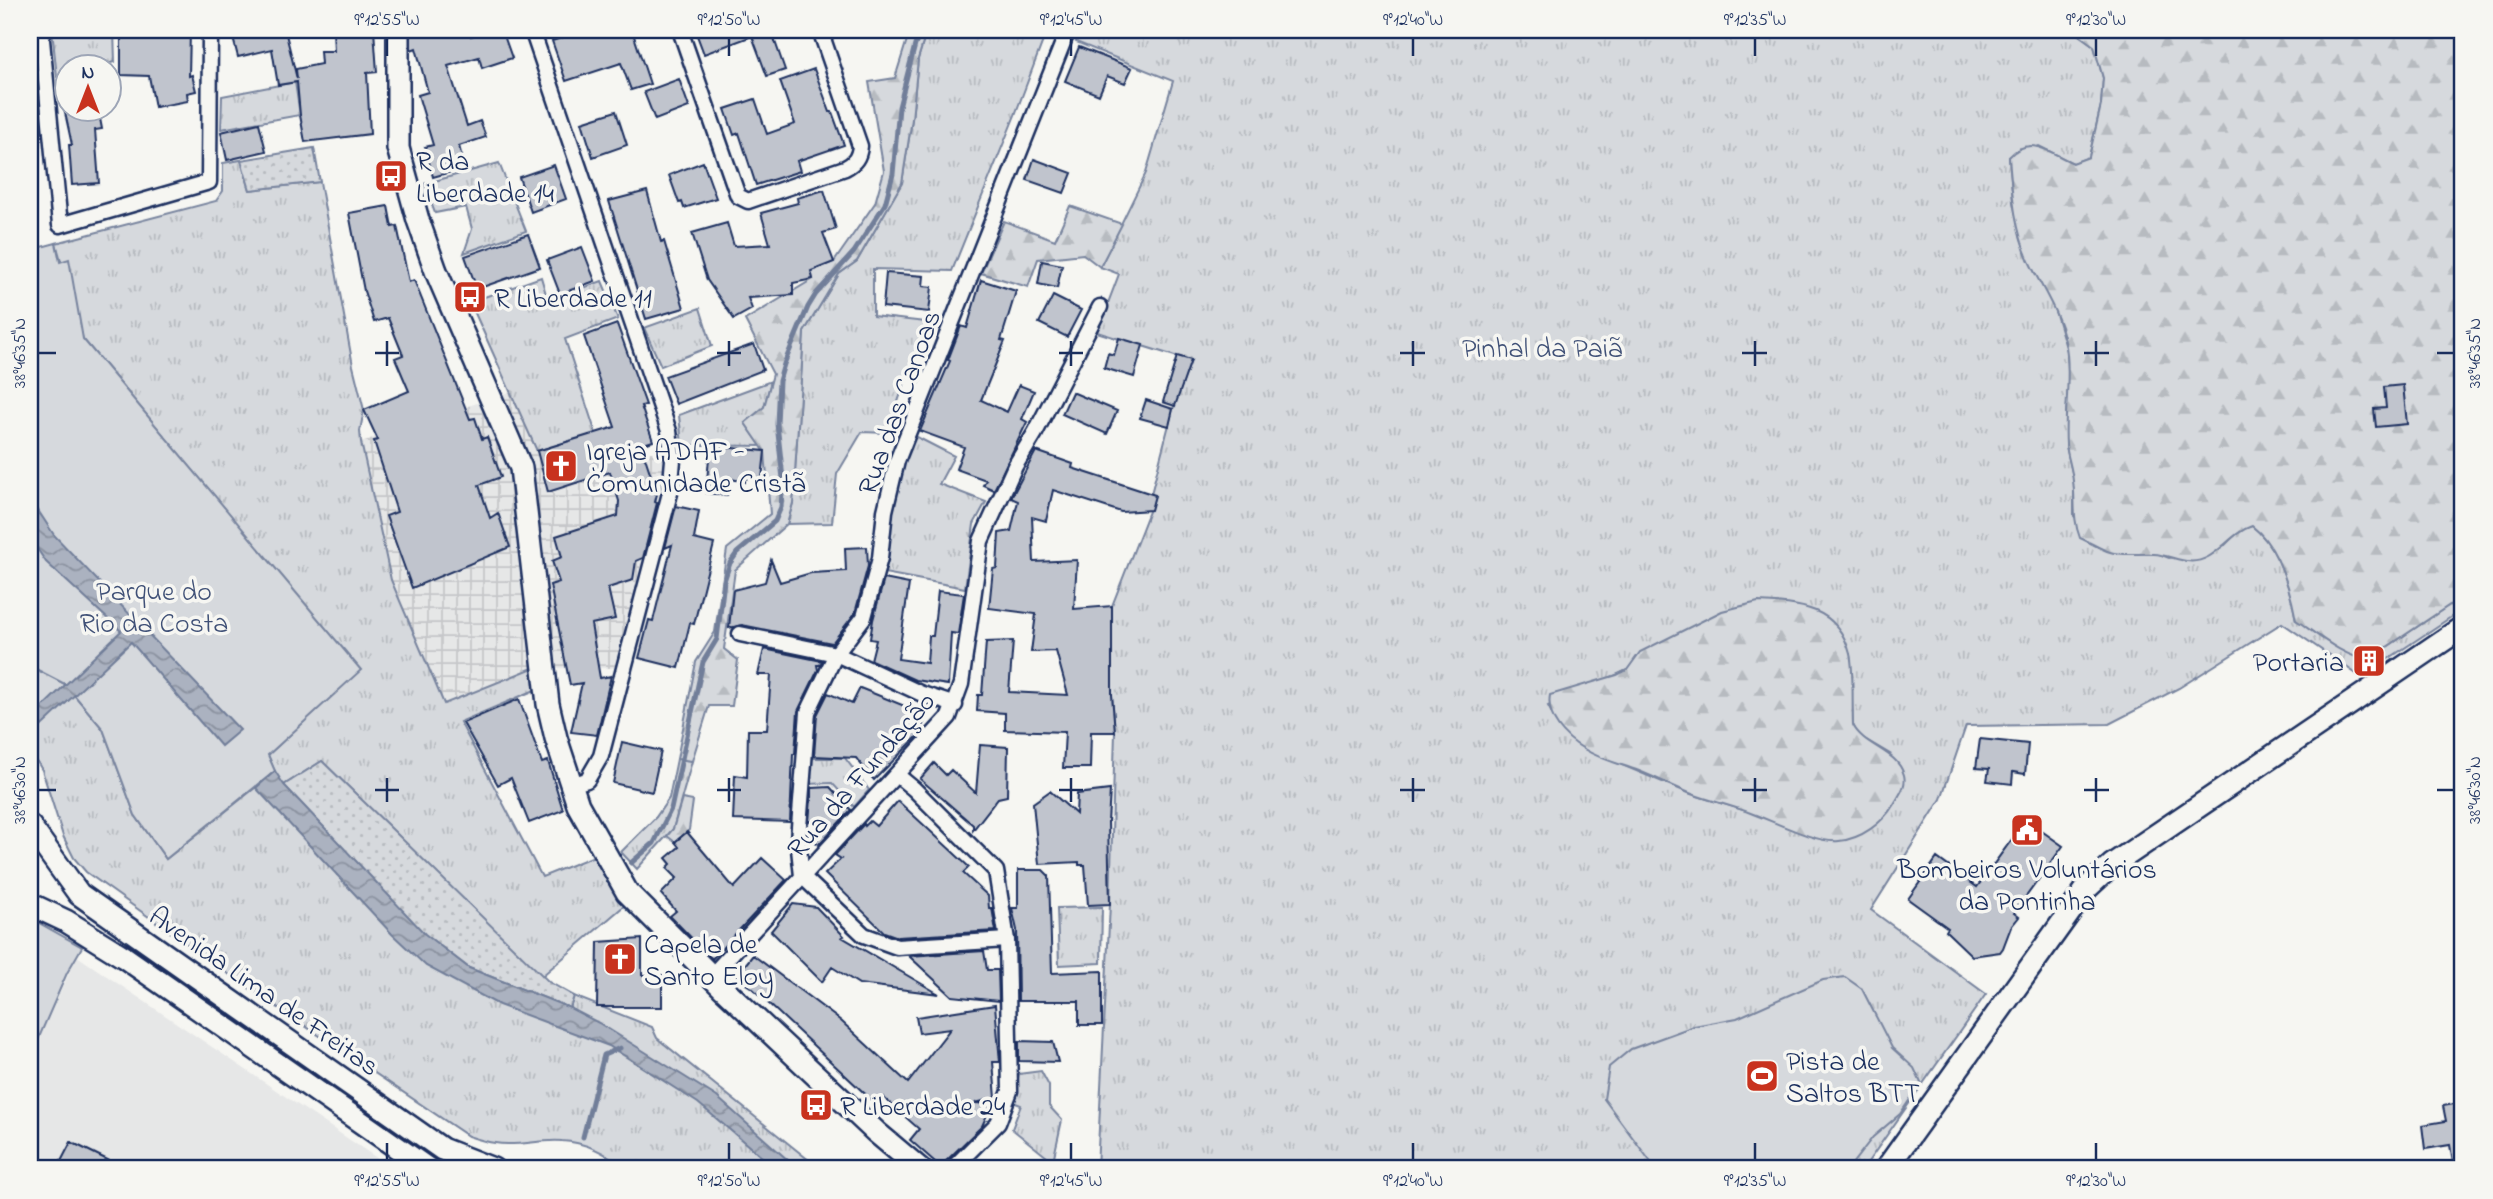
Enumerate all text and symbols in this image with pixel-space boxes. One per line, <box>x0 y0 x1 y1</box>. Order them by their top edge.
text: 9°12'55"W <box>354 8 420 34</box>
text: 9°12'50"W <box>697 8 761 34</box>
text: 9°12'45"W <box>1040 8 1102 34</box>
text: 9°12'40"W <box>1383 8 1443 34</box>
text: 9°12'35"W <box>1724 8 1786 34</box>
text: 9°12'30"W <box>2066 8 2126 34</box>
north arrow <box>52 52 122 122</box>
text: N <box>82 60 95 87</box>
place label: R da Liberdade 14 <box>416 143 554 216</box>
bus stop icon: R da Liberdade 14 <box>372 157 410 195</box>
bus stop icon: R Liberdade 11 <box>451 278 489 316</box>
place label: R Liberdade 11 <box>494 280 652 321</box>
street label: Rua das Canoas <box>849 305 954 501</box>
text: 38°46'35"N <box>8 318 34 388</box>
text: 38°46'35"N <box>2463 318 2489 388</box>
park label: Pinhal da Paiã <box>1462 330 1622 371</box>
place label: Igreja ADAF - Comunidade Cristã <box>586 433 806 506</box>
church icon: Igreja ADAF - Comunidade Cristã <box>542 447 580 485</box>
park label: Parque do Rio da Costa <box>80 573 228 646</box>
building icon: Portaria <box>2350 642 2388 680</box>
place label: Portaria <box>2253 644 2344 685</box>
street label: Rua da Fundação <box>778 684 947 869</box>
text: 38°46'30"N <box>8 756 34 824</box>
text: 38°46'30"N <box>2463 756 2489 824</box>
public building icon: Bombeiros Voluntários da Pontinha <box>2008 811 2046 849</box>
place label: Bombeiros Voluntários da Pontinha <box>1896 851 2157 924</box>
street label: Avenida Lima de Freitas <box>139 898 387 1088</box>
place label: Capela de Santo Eloy <box>644 926 774 999</box>
church icon: Capela de Santo Eloy <box>601 940 639 978</box>
place label: Pista de Saltos BTT <box>1786 1043 1920 1116</box>
sports icon: Pista de Saltos BTT <box>1743 1057 1781 1095</box>
bus stop icon: R Liberdade 24 <box>797 1086 835 1124</box>
place label: R Liberdade 24 <box>840 1088 1006 1129</box>
text: 9°12'55"W <box>354 1169 420 1195</box>
text: 9°12'50"W <box>697 1169 761 1195</box>
text: 9°12'45"W <box>1040 1169 1102 1195</box>
text: 9°12'40"W <box>1383 1169 1443 1195</box>
text: 9°12'35"W <box>1724 1169 1786 1195</box>
text: 9°12'30"W <box>2066 1169 2126 1195</box>

